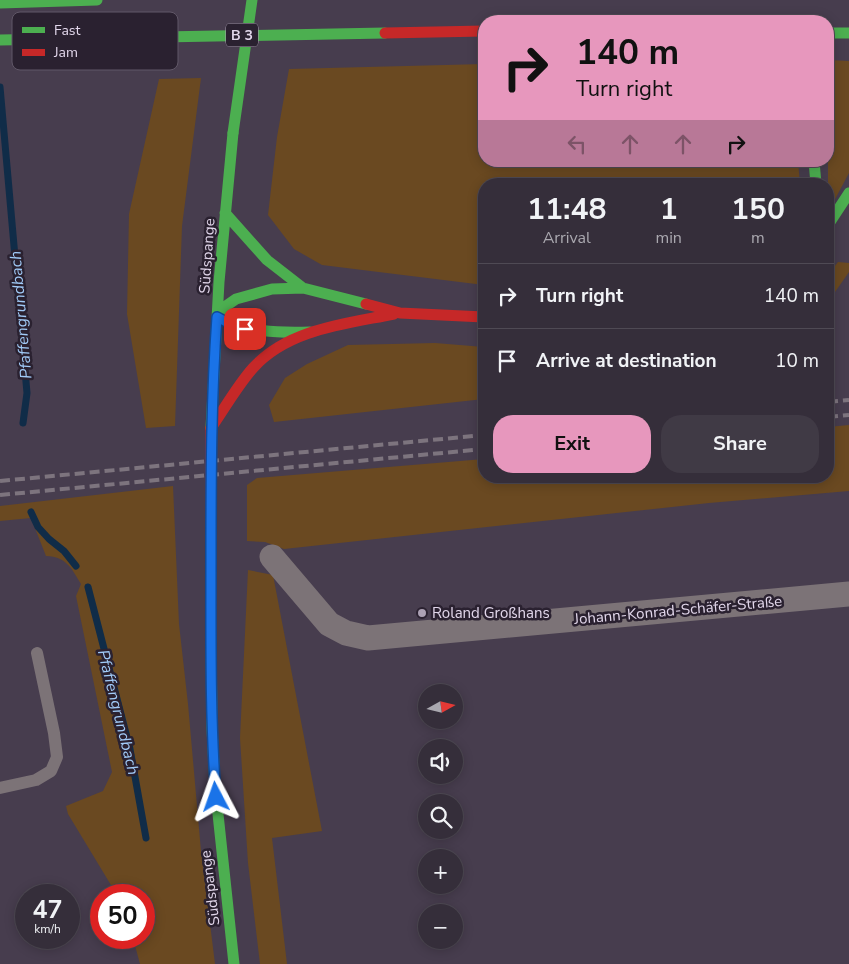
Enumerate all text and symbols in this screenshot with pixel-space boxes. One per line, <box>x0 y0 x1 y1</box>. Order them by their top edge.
legend <box>12 12 178 70</box>
text: Fast <box>54 21 80 40</box>
road number: B 3 <box>226 24 258 46</box>
text: 140 m <box>576 29 679 76</box>
icon: right <box>493 35 558 100</box>
text: Jam <box>53 43 78 62</box>
text: Turn right <box>576 74 672 104</box>
icon: left <box>563 130 591 158</box>
icon: ahead <box>616 130 644 158</box>
icon: ahead <box>669 130 697 158</box>
icon: right <box>722 130 750 158</box>
text: 11:48 <box>527 189 606 230</box>
text: 1 <box>660 189 678 230</box>
text: 150 <box>731 189 785 230</box>
street label: Südspange <box>194 218 220 294</box>
text: Arrival <box>543 227 591 249</box>
text: min <box>655 227 682 249</box>
text: m <box>751 227 765 249</box>
water label: Pfaffengrundbach <box>4 250 38 380</box>
icon: right <box>493 282 521 310</box>
text: Turn right <box>536 283 623 309</box>
text: 140 m <box>764 283 819 309</box>
pin <box>224 308 266 350</box>
icon: arrive <box>231 315 259 343</box>
icon: arrive <box>493 347 521 375</box>
text: Arrive at destination <box>536 348 717 374</box>
text: 10 m <box>775 348 819 374</box>
button: Exit <box>493 415 651 473</box>
button: Share <box>661 415 819 473</box>
street label: Johann-Konrad-Schäfer-Straße <box>572 591 783 629</box>
place label: Roland Großhans <box>432 603 550 623</box>
marker: Roland Großhans <box>416 607 428 619</box>
water label: Pfaffengrundbach <box>92 647 144 777</box>
north arrow <box>418 684 462 729</box>
map controls <box>418 684 463 949</box>
button: sound <box>418 739 463 784</box>
position arrow <box>189 770 241 822</box>
button: search <box>418 794 463 839</box>
street label: Südspange <box>195 849 225 927</box>
button: + <box>418 849 463 894</box>
speed limit sign: 50 <box>90 884 155 949</box>
text: 47 <box>32 893 63 927</box>
button: − <box>418 904 463 949</box>
text: km/h <box>34 921 61 937</box>

